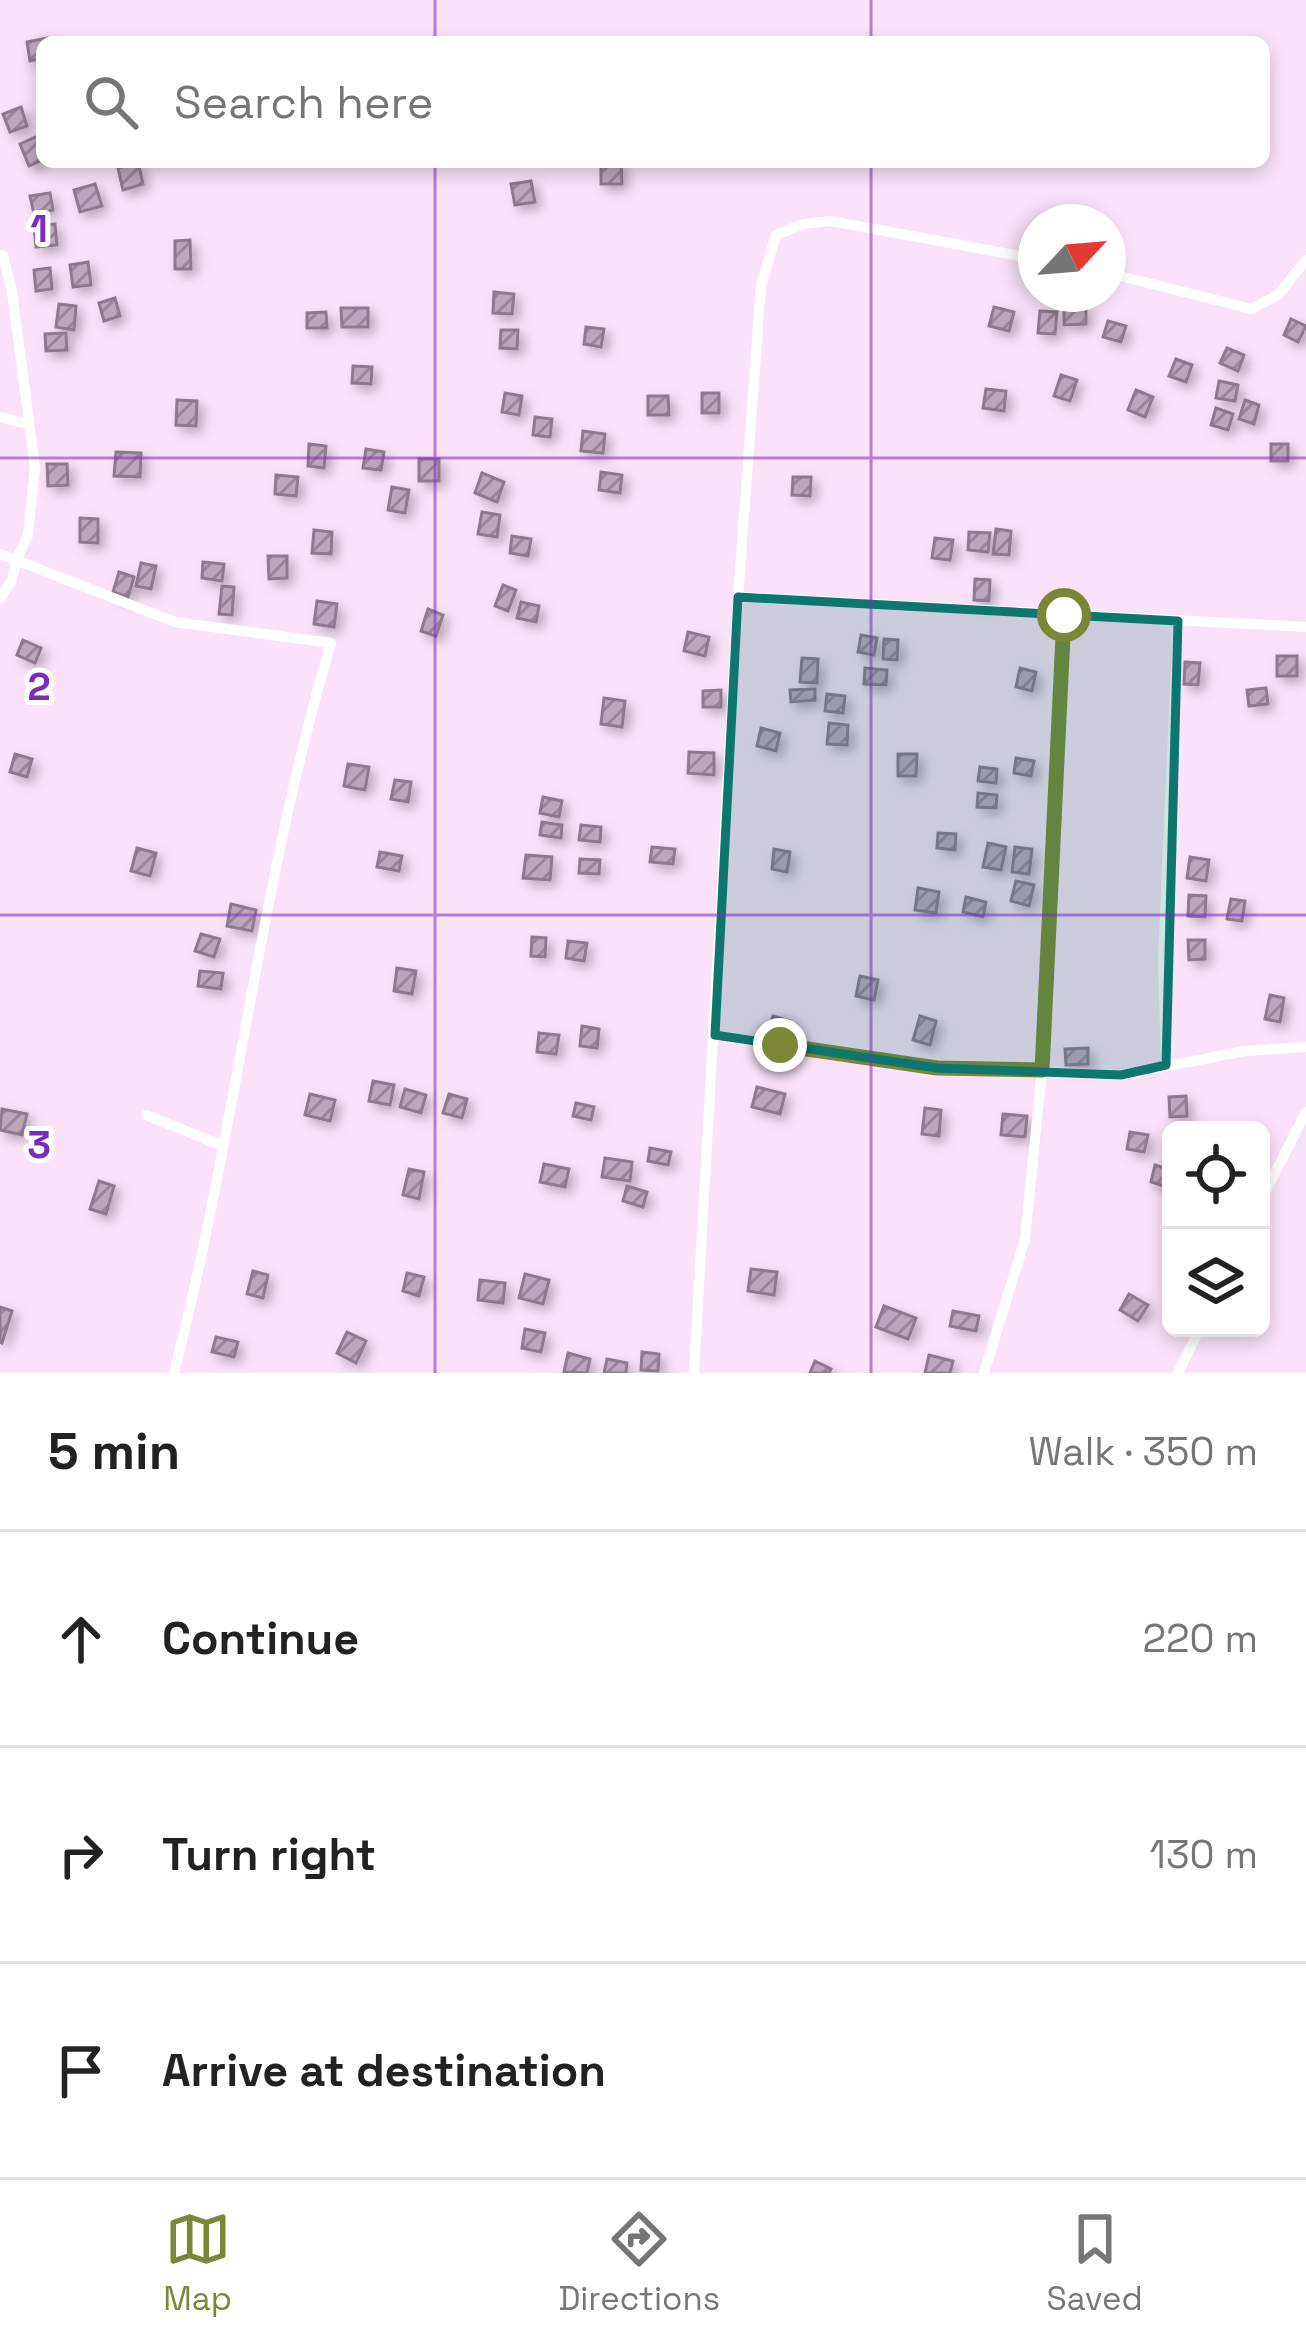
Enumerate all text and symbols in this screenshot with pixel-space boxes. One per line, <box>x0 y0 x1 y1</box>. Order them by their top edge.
search box <box>36 36 1270 168</box>
icon: search <box>78 69 144 135</box>
text: Search here <box>174 74 433 131</box>
text: 1 <box>30 204 48 253</box>
north arrow <box>1018 204 1126 312</box>
route start <box>1037 588 1091 642</box>
text: 2 <box>27 662 51 711</box>
route end <box>753 1018 807 1072</box>
text: 3 <box>27 1120 51 1169</box>
map controls <box>1162 1121 1270 1337</box>
button: locate <box>1162 1121 1270 1229</box>
button: layers <box>1162 1229 1270 1337</box>
text: 5 min <box>48 1419 180 1484</box>
text: Walk · 350 m <box>1028 1427 1258 1476</box>
icon: ahead <box>48 1606 114 1672</box>
text: Continue <box>162 1610 359 1667</box>
text: 220 m <box>1142 1614 1258 1663</box>
icon: right <box>48 1822 114 1888</box>
text: Turn right <box>162 1826 376 1883</box>
text: 130 m <box>1150 1830 1258 1879</box>
icon: arrive <box>48 2038 114 2104</box>
text: Arrive at destination <box>162 2042 606 2099</box>
tab: Map <box>163 2206 232 2320</box>
tab: Directions <box>558 2206 720 2320</box>
tab: Saved <box>1047 2206 1143 2320</box>

